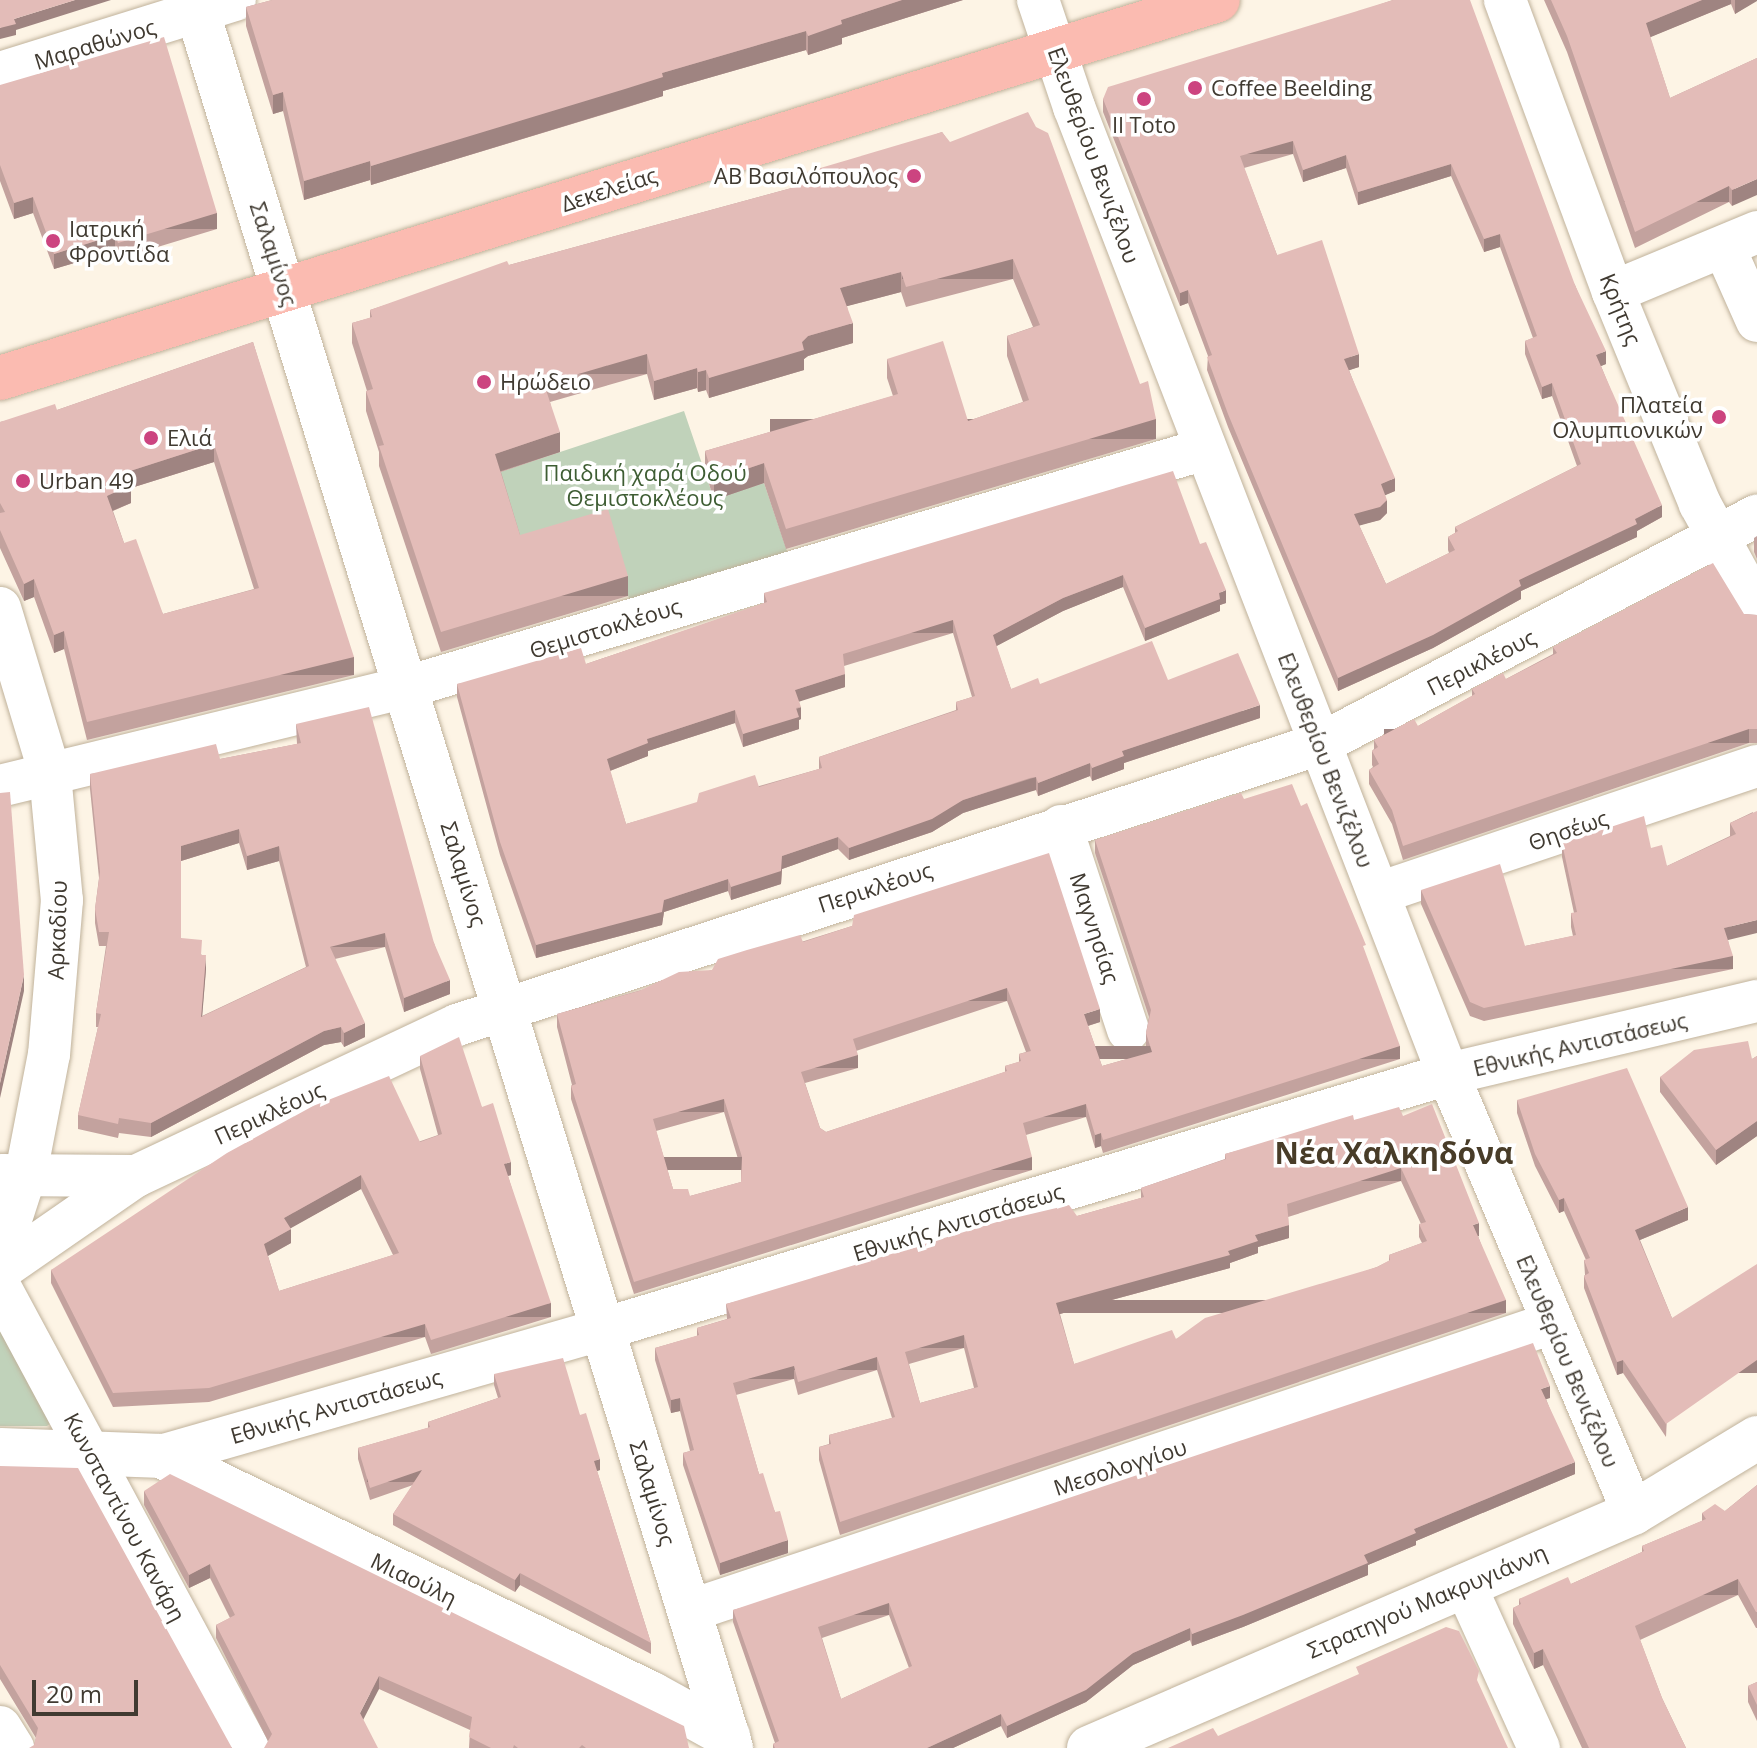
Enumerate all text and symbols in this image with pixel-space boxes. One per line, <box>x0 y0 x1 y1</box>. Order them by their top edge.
street label: Μαραθώνος <box>31 13 159 75</box>
street label: Ελευθερίου Βενιζέλου <box>1043 43 1145 267</box>
place label: Coffee Beelding <box>1211 75 1372 101</box>
marker: Coffee Beelding <box>1186 79 1204 97</box>
marker: Il Toto <box>1135 90 1153 108</box>
place label: Il Toto <box>1112 112 1176 138</box>
street label: Δεκελείας <box>558 161 660 217</box>
place label: ΑΒ Βασιλόπουλος <box>714 163 898 189</box>
marker: ΑΒ Βασιλόπουλος <box>905 167 923 185</box>
street label: Σαλαμίνος <box>245 199 303 309</box>
place label: Ιατρική Φροντίδα <box>69 215 169 266</box>
marker: Ιατρική Φροντίδα <box>44 232 62 250</box>
street label: Κρήτης <box>1595 269 1647 349</box>
place label: Ηρώδειο <box>500 369 591 395</box>
marker: Ηρώδειο <box>475 373 493 391</box>
place label: Πλατεία Ολυμπιονικών <box>1552 391 1703 442</box>
marker: Πλατεία Ολυμπιονικών <box>1710 408 1728 426</box>
place label: Ελιά <box>167 425 212 451</box>
marker: Ελιά <box>142 429 160 447</box>
park label: Παιδική χαρά Οδού Θεμιστοκλέους <box>543 459 747 510</box>
place label: Urban 49 <box>39 468 134 494</box>
marker: Urban 49 <box>14 472 32 490</box>
street label: Θεμιστοκλέους <box>526 592 684 664</box>
street label: Περικλέους <box>1422 623 1540 701</box>
street label: Ελευθερίου Βενιζέλου <box>1273 649 1379 871</box>
street label: Θησέως <box>1525 804 1611 856</box>
street label: Σαλαμίνος <box>436 819 492 929</box>
street label: Περικλέους <box>815 856 935 918</box>
street label: Μαγνησίας <box>1065 869 1125 987</box>
street label: Αρκαδίου <box>42 880 72 980</box>
street label: Εθνικής Αντιστάσεως <box>1471 1007 1689 1081</box>
street label: Περικλέους <box>210 1076 328 1150</box>
district label: Νέα Χαλκηδόνα <box>1275 1135 1513 1171</box>
street label: Εθνικής Αντιστάσεως <box>850 1177 1066 1267</box>
street label: Ελευθερίου Βενιζέλου <box>1511 1251 1625 1471</box>
street label: Εθνικής Αντιστάσεως <box>227 1363 445 1449</box>
street label: Κωνσταντίνου Κανάρη <box>59 1408 191 1626</box>
street label: Μεσολογγίου <box>1050 1433 1190 1501</box>
street label: Σαλαμίνος <box>625 1438 681 1548</box>
street label: Στρατηγού Μακρυγιάννη <box>1303 1538 1551 1664</box>
street label: Μιαούλη <box>367 1547 461 1611</box>
scale bar <box>36 1664 142 1714</box>
text: 20 m <box>46 1677 102 1710</box>

